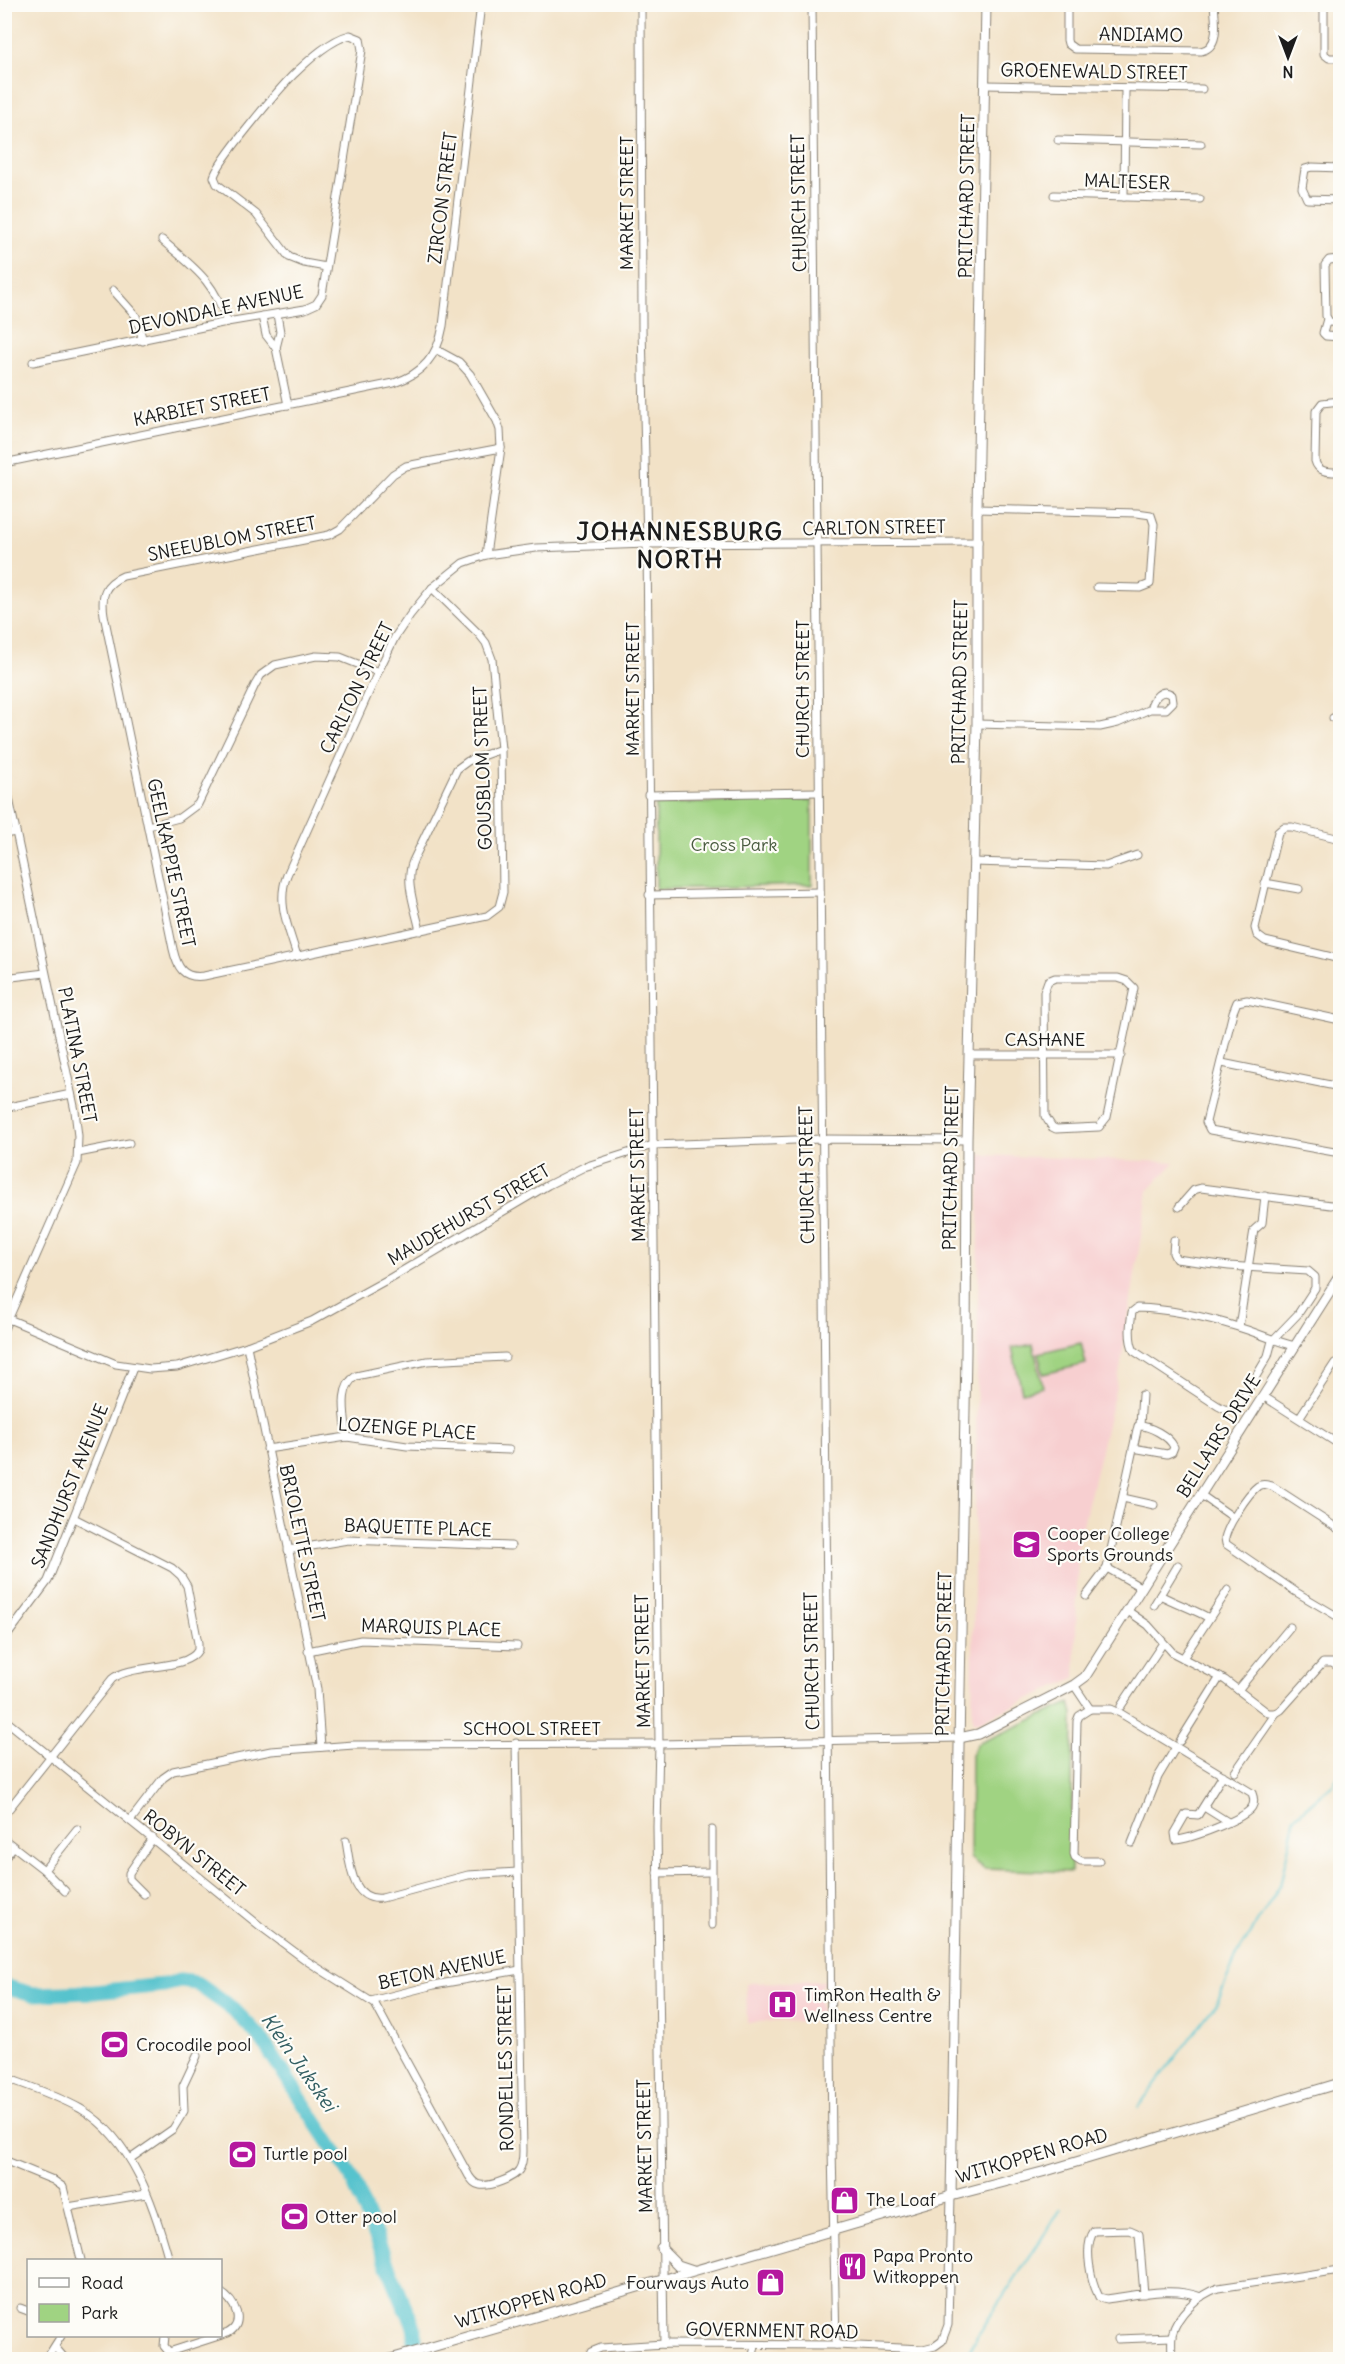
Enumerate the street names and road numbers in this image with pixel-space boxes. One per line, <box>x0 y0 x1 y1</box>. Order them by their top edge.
street label: ANDIAMO <box>1099 22 1183 47</box>
street label: GROENEWALD STREET <box>1000 58 1188 85</box>
street label: PRITCHARD STREET <box>954 113 979 279</box>
street label: ZIRCON STREET <box>423 131 462 265</box>
street label: CHURCH STREET <box>786 134 811 272</box>
street label: MARKET STREET <box>615 136 638 270</box>
street label: MALTESER <box>1084 169 1170 194</box>
street label: DEVONDALE AVENUE <box>126 280 305 339</box>
street label: KARBIET STREET <box>131 382 272 431</box>
street label: SNEEUBLOM STREET <box>146 511 318 566</box>
street label: CARLTON STREET <box>802 515 946 540</box>
street label: PRITCHARD STREET <box>947 599 972 765</box>
street label: CARLTON STREET <box>315 618 398 757</box>
street label: CHURCH STREET <box>791 620 814 758</box>
street label: MARKET STREET <box>621 622 644 756</box>
street label: GOUSBLOM STREET <box>468 686 497 851</box>
street label: GEELKAPPIE STREET <box>142 776 201 949</box>
street label: PLATINA STREET <box>53 985 102 1125</box>
street label: CASHANE <box>1005 1028 1085 1051</box>
street label: PRITCHARD STREET <box>938 1085 963 1251</box>
street label: CHURCH STREET <box>794 1106 819 1244</box>
street label: MARKET STREET <box>625 1108 650 1242</box>
street label: MAUDEHURST STREET <box>384 1159 554 1270</box>
street label: BELLAIRS DRIVE <box>1171 1370 1266 1502</box>
street label: SANDHURST AVENUE <box>26 1400 113 1571</box>
street label: LOZENGE PLACE <box>337 1412 477 1445</box>
street label: BRIOLETTE STREET <box>275 1462 330 1624</box>
street label: BAQUETTE PLACE <box>344 1513 492 1542</box>
street label: PRITCHARD STREET <box>931 1571 956 1737</box>
street label: CHURCH STREET <box>799 1592 824 1730</box>
street label: MARKET STREET <box>630 1594 655 1728</box>
street label: MARQUIS PLACE <box>361 1614 501 1641</box>
street label: SCHOOL STREET <box>463 1717 601 1740</box>
street label: ROBYN STREET <box>139 1804 250 1901</box>
street label: BETON AVENUE <box>376 1945 508 1994</box>
street label: RONDELLES STREET <box>493 1984 518 2152</box>
street label: MARKET STREET <box>632 2079 657 2213</box>
street label: WITKOPPEN ROAD <box>953 2123 1110 2188</box>
street label: WITKOPPEN ROAD <box>452 2268 609 2333</box>
street label: GOVERNMENT ROAD <box>685 2317 859 2344</box>

